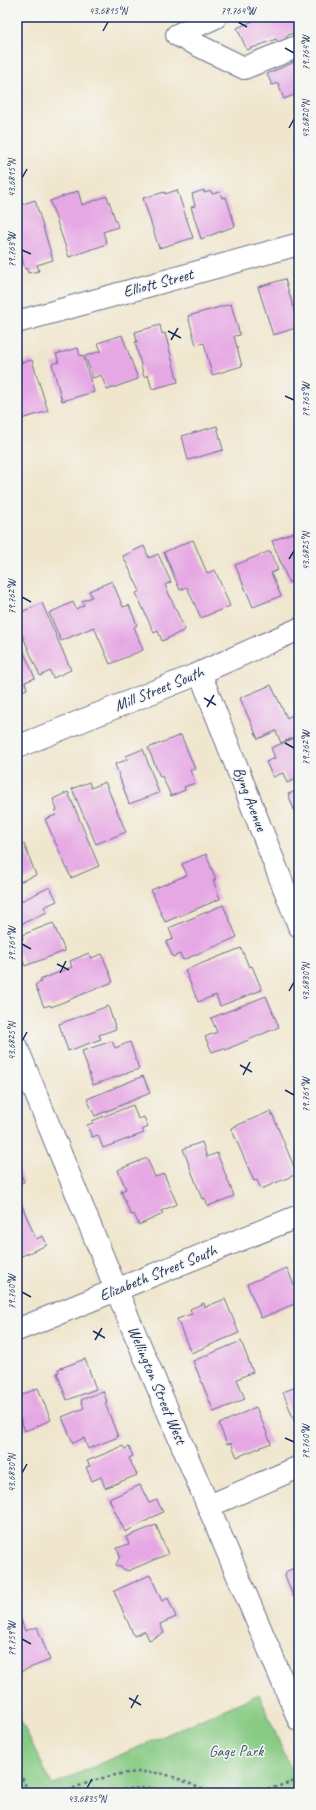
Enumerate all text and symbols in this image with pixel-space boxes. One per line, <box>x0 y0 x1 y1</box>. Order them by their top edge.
text: 43.6815°N <box>89 4 129 17</box>
text: 79.764°W <box>221 4 257 17</box>
text: 79.764°W <box>299 34 312 70</box>
text: 43.6820°N <box>299 98 312 138</box>
text: 43.6815°N <box>5 157 18 197</box>
text: 79.763°W <box>5 231 18 267</box>
street label: Elliott Street <box>121 264 197 302</box>
text: 79.763°W <box>299 381 312 417</box>
text: 43.6825°N <box>299 530 312 570</box>
text: 79.762°W <box>5 578 18 614</box>
street label: Mill Street South <box>111 661 208 716</box>
text: 79.762°W <box>299 729 312 765</box>
street label: Byng Avenue <box>229 764 272 836</box>
text: 79.761°W <box>5 925 18 961</box>
text: 43.6830°N <box>299 961 312 1001</box>
text: 43.6825°N <box>5 1020 18 1060</box>
text: 79.761°W <box>299 1076 312 1112</box>
street label: Elizabeth Street South <box>96 1240 221 1306</box>
text: 79.760°W <box>5 1273 18 1309</box>
street label: Wellington Street West <box>123 1323 192 1449</box>
text: 79.760°W <box>299 1423 312 1459</box>
text: 43.6830°N <box>5 1452 18 1492</box>
text: 79.759°W <box>5 1620 18 1656</box>
park label: Gage Park <box>209 1741 264 1761</box>
text: 43.6835°N <box>68 1792 108 1805</box>

